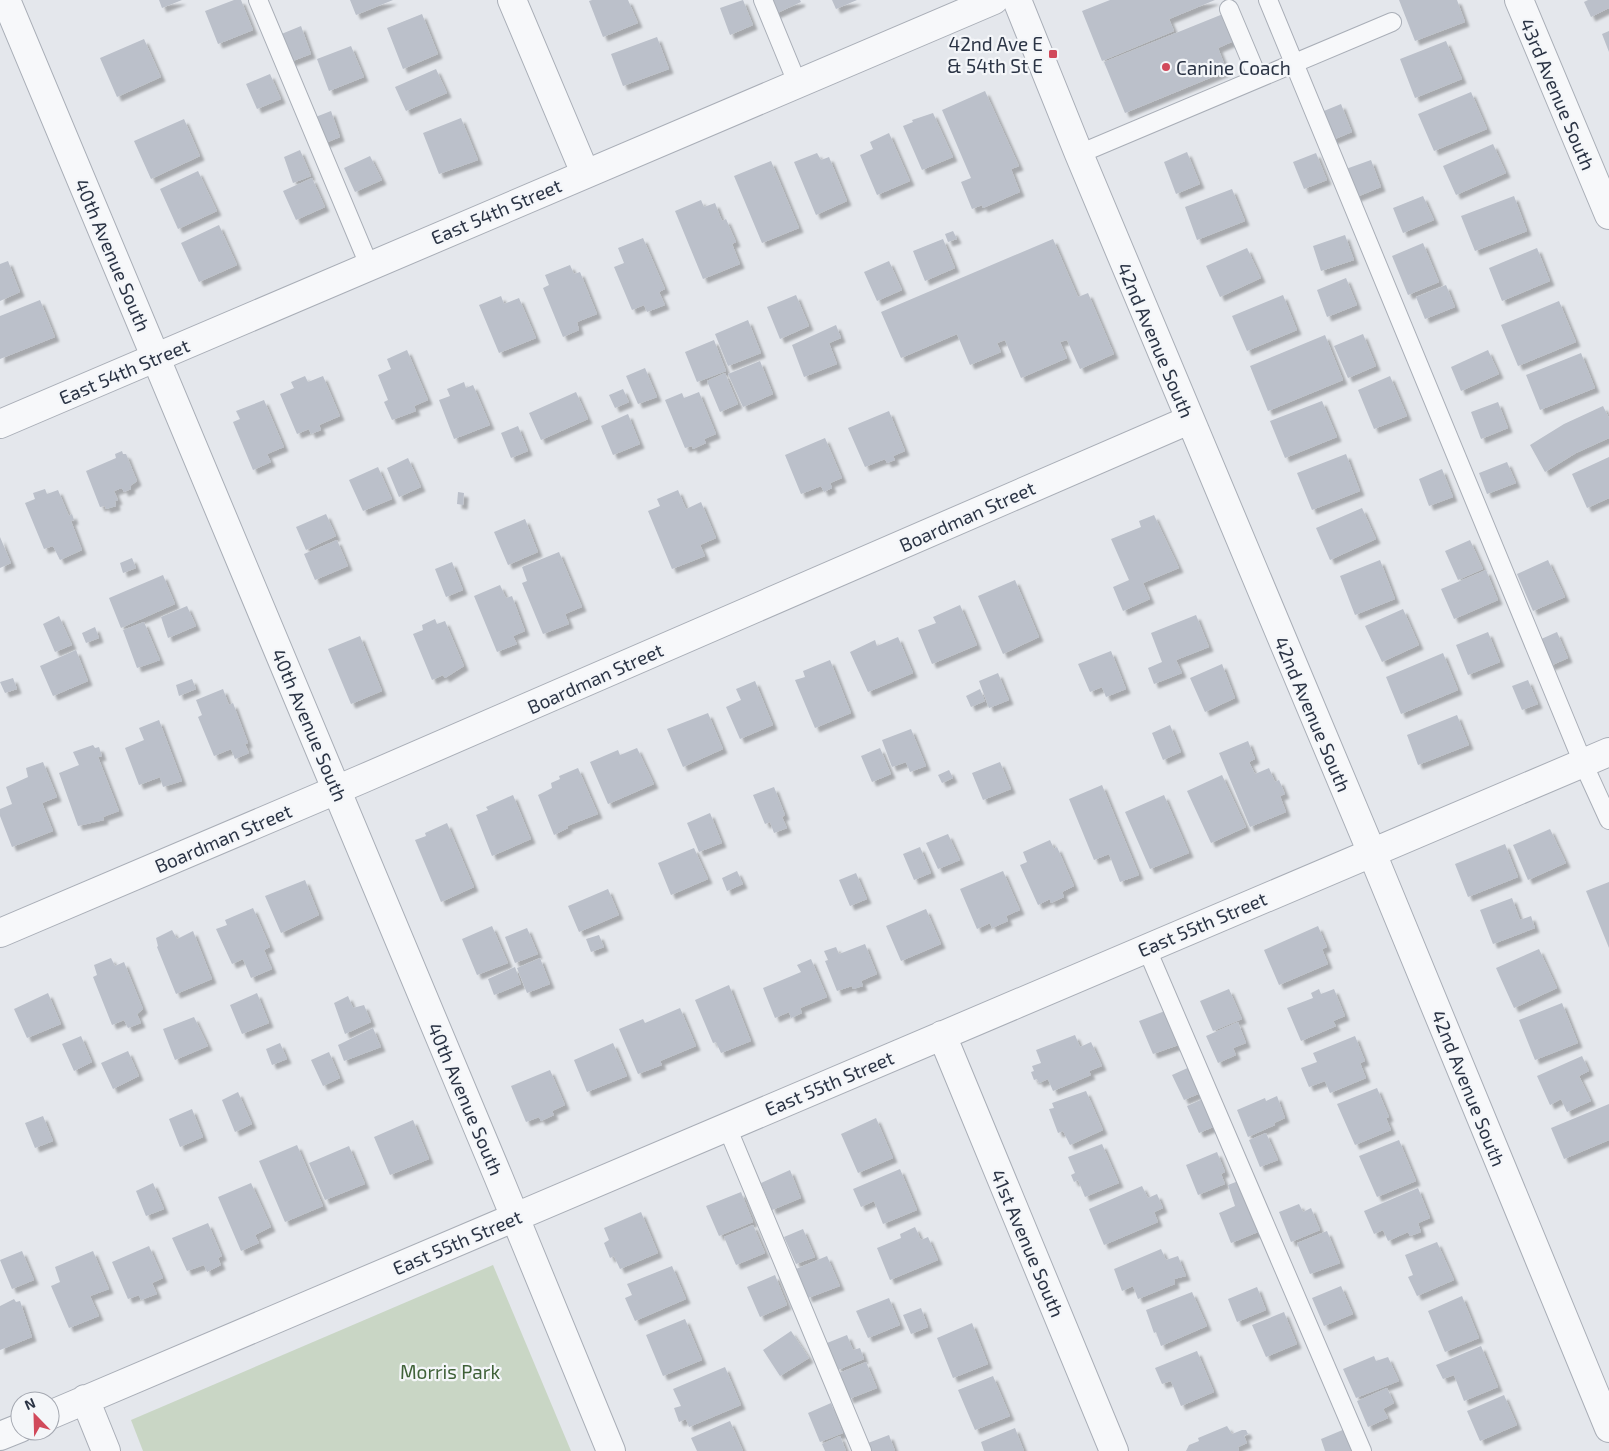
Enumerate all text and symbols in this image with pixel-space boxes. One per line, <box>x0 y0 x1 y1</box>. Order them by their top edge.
street label: 43rd Avenue South <box>1516 15 1600 173</box>
place label: 42nd Ave E & 54th St E <box>947 32 1043 77</box>
marker: 42nd Ave E & 54th St E <box>1047 48 1059 60</box>
place label: Canine Coach <box>1176 56 1291 79</box>
marker: Canine Coach <box>1160 61 1172 73</box>
street label: East 54th Street <box>427 173 565 249</box>
street label: 40th Avenue South <box>70 175 156 335</box>
street label: 42nd Avenue South <box>1113 259 1199 421</box>
street label: East 54th Street <box>55 333 193 409</box>
street label: Boardman Street <box>895 476 1039 556</box>
street label: 42nd Avenue South <box>1270 633 1356 795</box>
street label: Boardman Street <box>523 638 667 718</box>
street label: 40th Avenue South <box>267 645 353 805</box>
street label: Boardman Street <box>151 799 295 877</box>
street label: East 55th Street <box>1134 886 1270 962</box>
street label: 42nd Avenue South <box>1427 1006 1511 1170</box>
street label: 40th Avenue South <box>423 1019 509 1179</box>
street label: East 55th Street <box>761 1045 897 1121</box>
street label: 41st Avenue South <box>986 1166 1070 1320</box>
street label: East 55th Street <box>389 1204 525 1280</box>
park label: Morris Park <box>400 1360 500 1383</box>
north arrow <box>10 1391 60 1441</box>
text: N <box>22 1394 38 1413</box>

